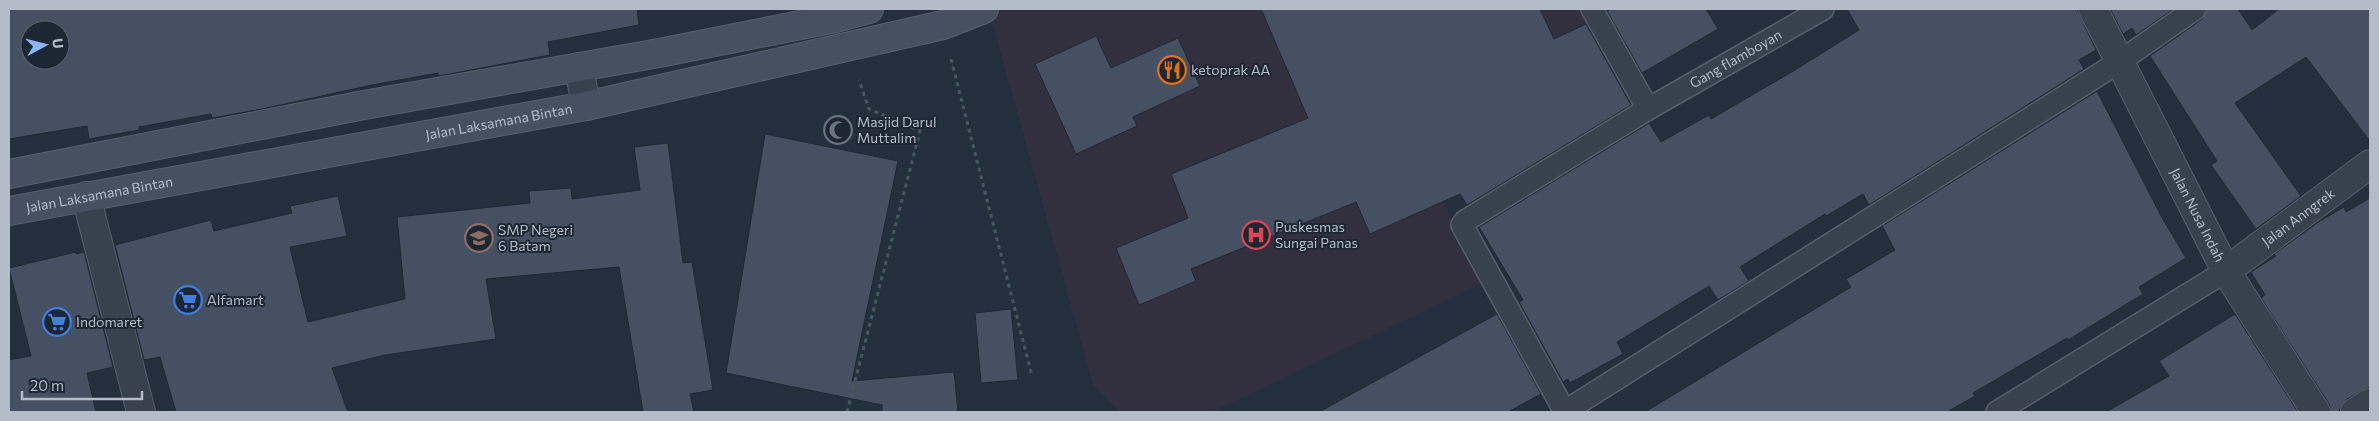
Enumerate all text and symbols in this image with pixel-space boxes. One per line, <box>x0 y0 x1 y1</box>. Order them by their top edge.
north arrow <box>20 20 70 70</box>
street label: Gang flamboyan <box>1686 25 1785 91</box>
text: U <box>49 37 67 49</box>
restaurant icon: ketoprak AA <box>1157 55 1187 85</box>
place label: ketoprak AA <box>1191 61 1271 78</box>
street label: Jalan Laksamana Bintan <box>424 100 574 143</box>
place label: Masjid Darul Muttalim <box>857 113 937 146</box>
mosque icon: Masjid Darul Muttalim <box>823 115 853 145</box>
street label: Jalan Nusa Indah <box>2167 165 2229 265</box>
street label: Jalan Laksamana Bintan <box>25 172 174 216</box>
street label: Jalan Anngrek <box>2258 184 2338 250</box>
place label: Puskesmas Sungai Panas <box>1275 218 1358 251</box>
hospital icon: Puskesmas Sungai Panas <box>1241 220 1271 250</box>
place label: SMP Negeri 6 Batam <box>498 221 573 254</box>
school or university icon: SMP Negeri 6 Batam <box>464 223 494 253</box>
supermarket icon: Alfamart <box>173 285 203 315</box>
place label: Alfamart <box>207 291 264 308</box>
supermarket icon: Indomaret <box>42 307 72 337</box>
place label: Indomaret <box>76 313 143 330</box>
scale bar <box>22 368 142 400</box>
text: 20 m <box>30 376 64 394</box>

